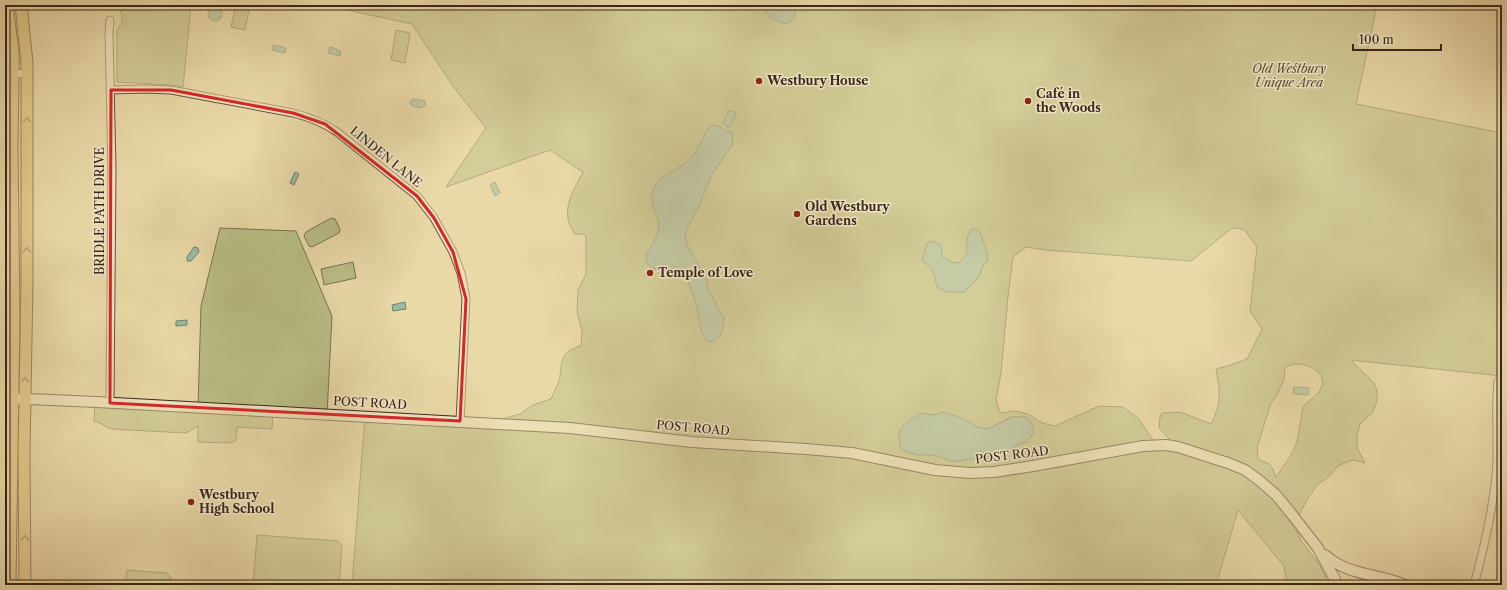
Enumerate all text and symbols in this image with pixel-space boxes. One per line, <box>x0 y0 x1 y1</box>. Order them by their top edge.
scale bar <box>1353 26 1441 52</box>
text: 100 m <box>1359 32 1394 47</box>
park label: Old Westbury Unique Area <box>1252 61 1326 90</box>
place label: Westbury House <box>766 73 868 88</box>
marker: Westbury House <box>754 76 764 86</box>
place label: Café in the Woods <box>1036 86 1101 115</box>
marker: Café in the Woods <box>1023 96 1033 106</box>
one-way arrow <box>23 117 31 123</box>
street label: LINDEN LANE <box>347 123 425 190</box>
street label: BRIDLE PATH DRIVE <box>92 147 107 275</box>
place label: Old Westbury Gardens <box>805 199 890 228</box>
marker: Old Westbury Gardens <box>792 209 802 219</box>
one-way arrow <box>23 247 31 253</box>
place label: Temple of Love <box>658 265 753 280</box>
marker: Temple of Love <box>645 268 655 278</box>
one-way arrow <box>21 377 29 383</box>
street label: POST ROAD <box>333 393 408 412</box>
street label: POST ROAD <box>656 417 731 438</box>
street label: POST ROAD <box>974 443 1050 466</box>
place label: Westbury High School <box>198 487 274 516</box>
marker: Westbury High School <box>186 497 196 507</box>
one-way arrow <box>21 535 29 541</box>

